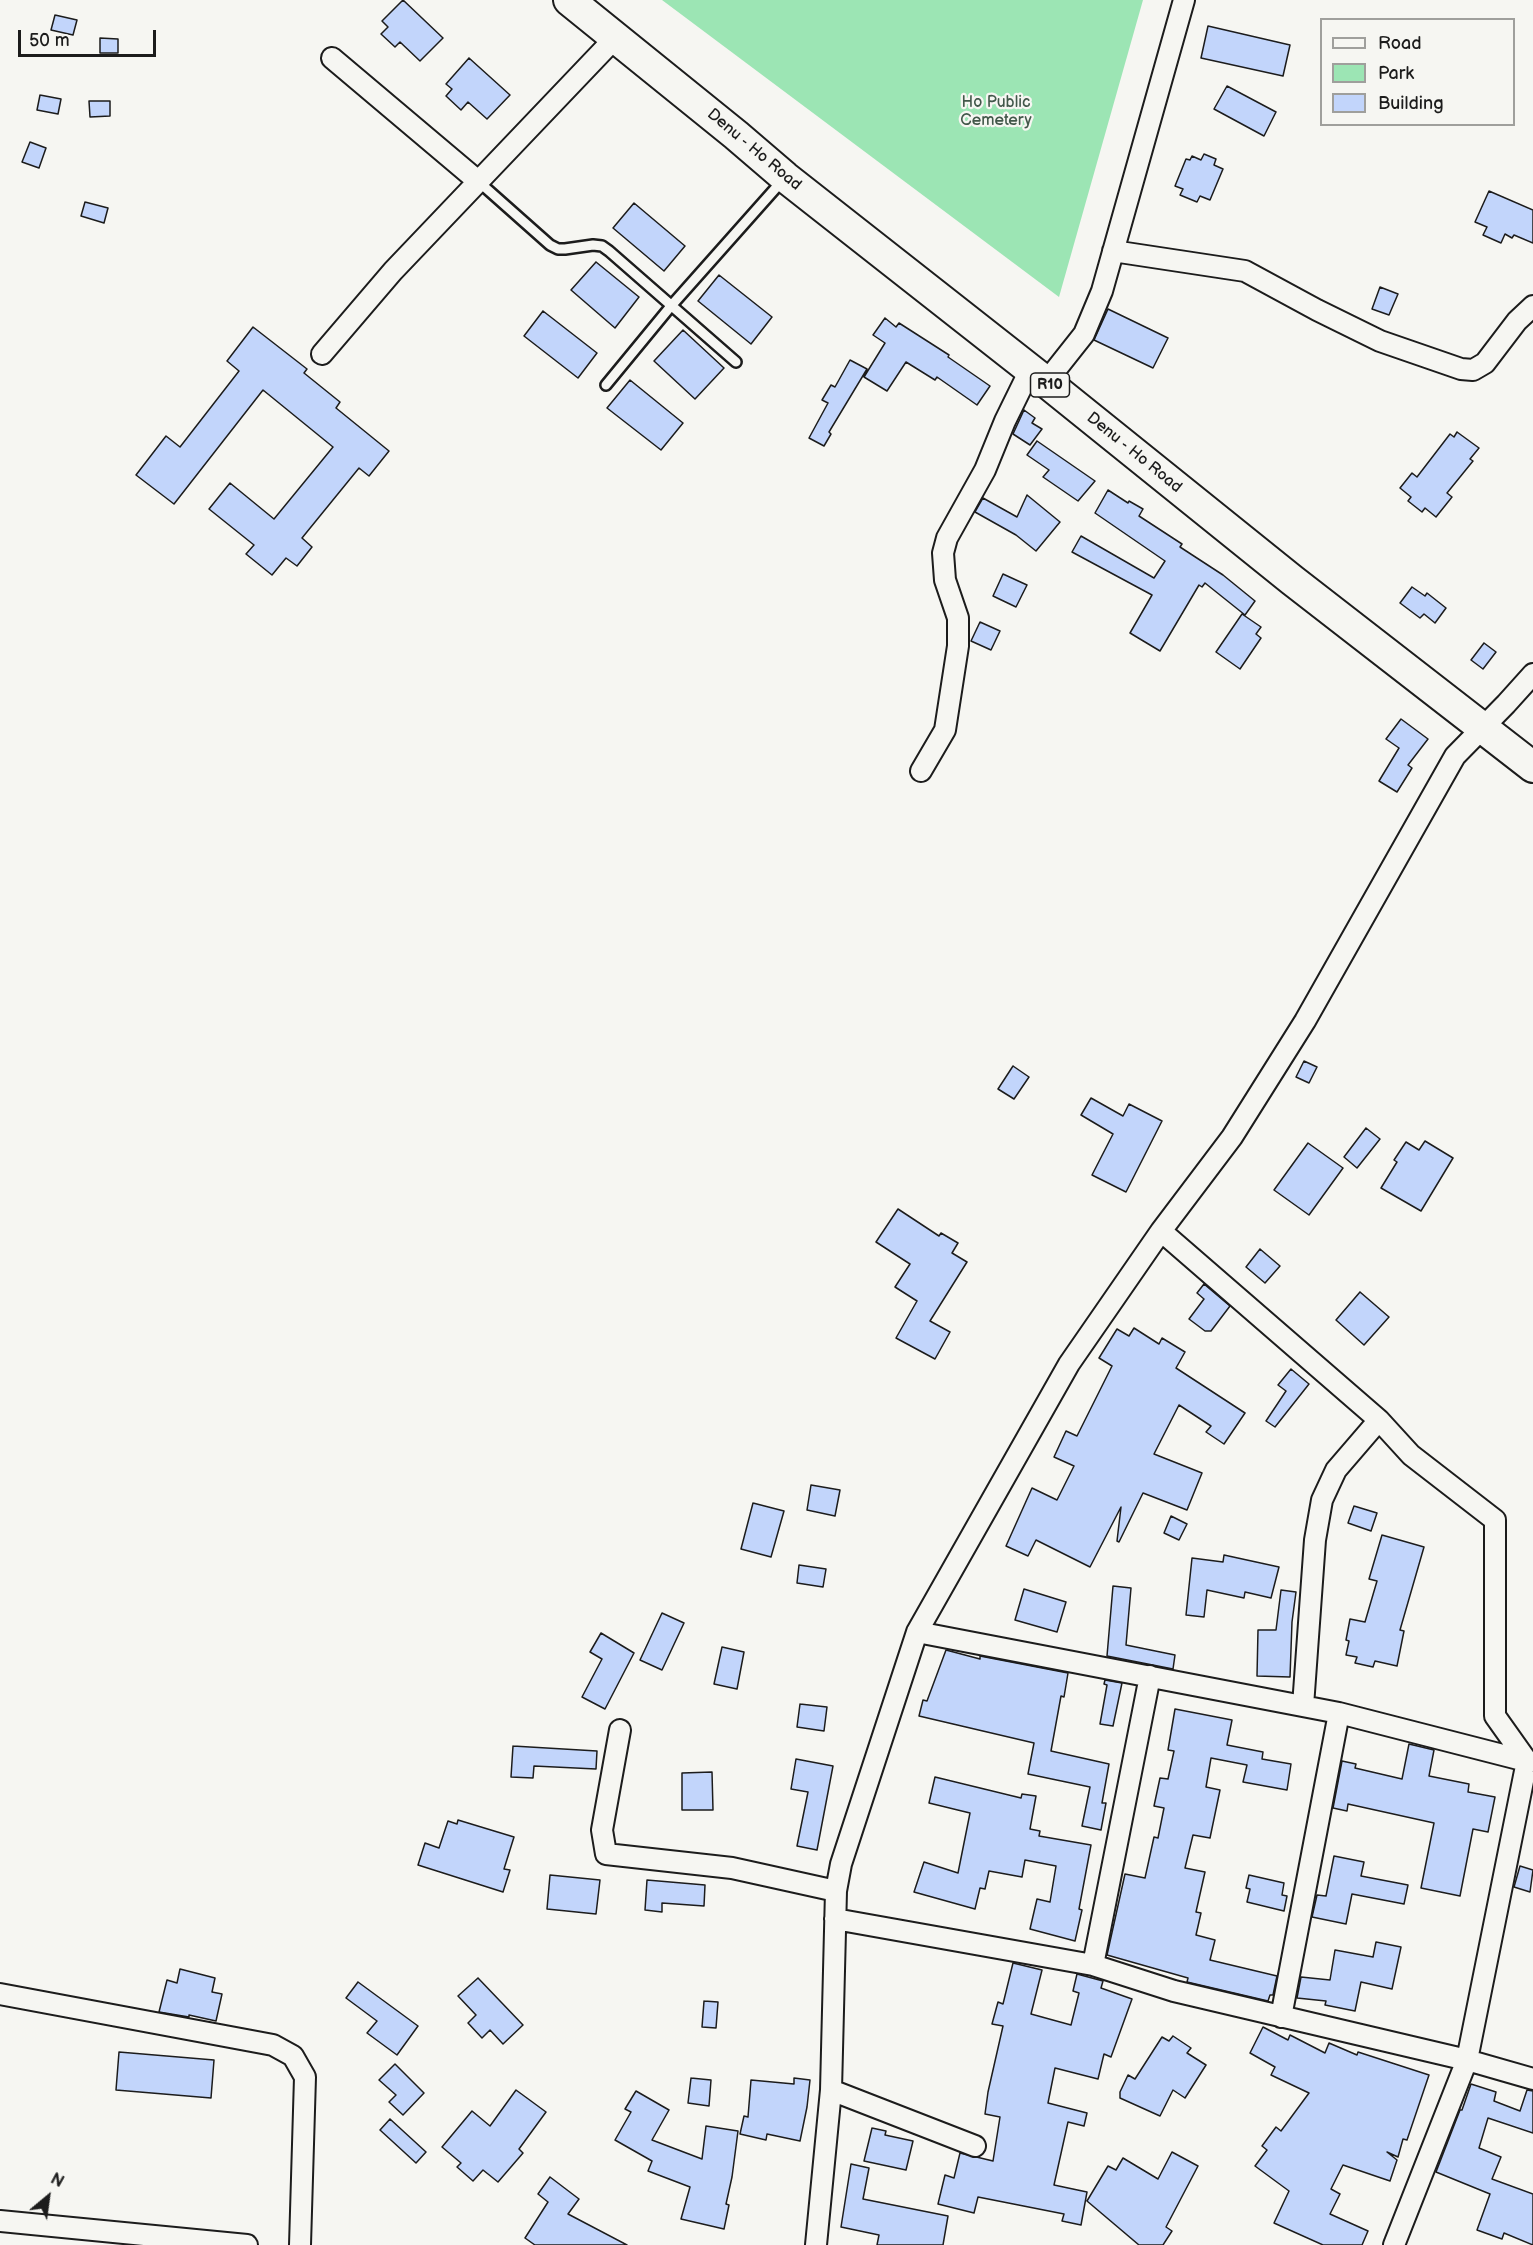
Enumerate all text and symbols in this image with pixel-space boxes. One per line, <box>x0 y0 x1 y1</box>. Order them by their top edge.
scale bar <box>21 18 159 56</box>
legend <box>1320 18 1515 126</box>
text: 50 m <box>29 30 70 51</box>
text: Road <box>1378 33 1422 54</box>
text: Park <box>1378 63 1414 84</box>
park label: Ho Public Cemetery <box>960 93 1032 131</box>
text: Building <box>1378 93 1444 114</box>
street label: Denu - Ho Road <box>703 105 805 195</box>
road number: R10 <box>1030 373 1070 397</box>
street label: Denu - Ho Road <box>1082 409 1186 497</box>
north arrow <box>18 2167 78 2227</box>
text: N <box>47 2170 67 2192</box>

